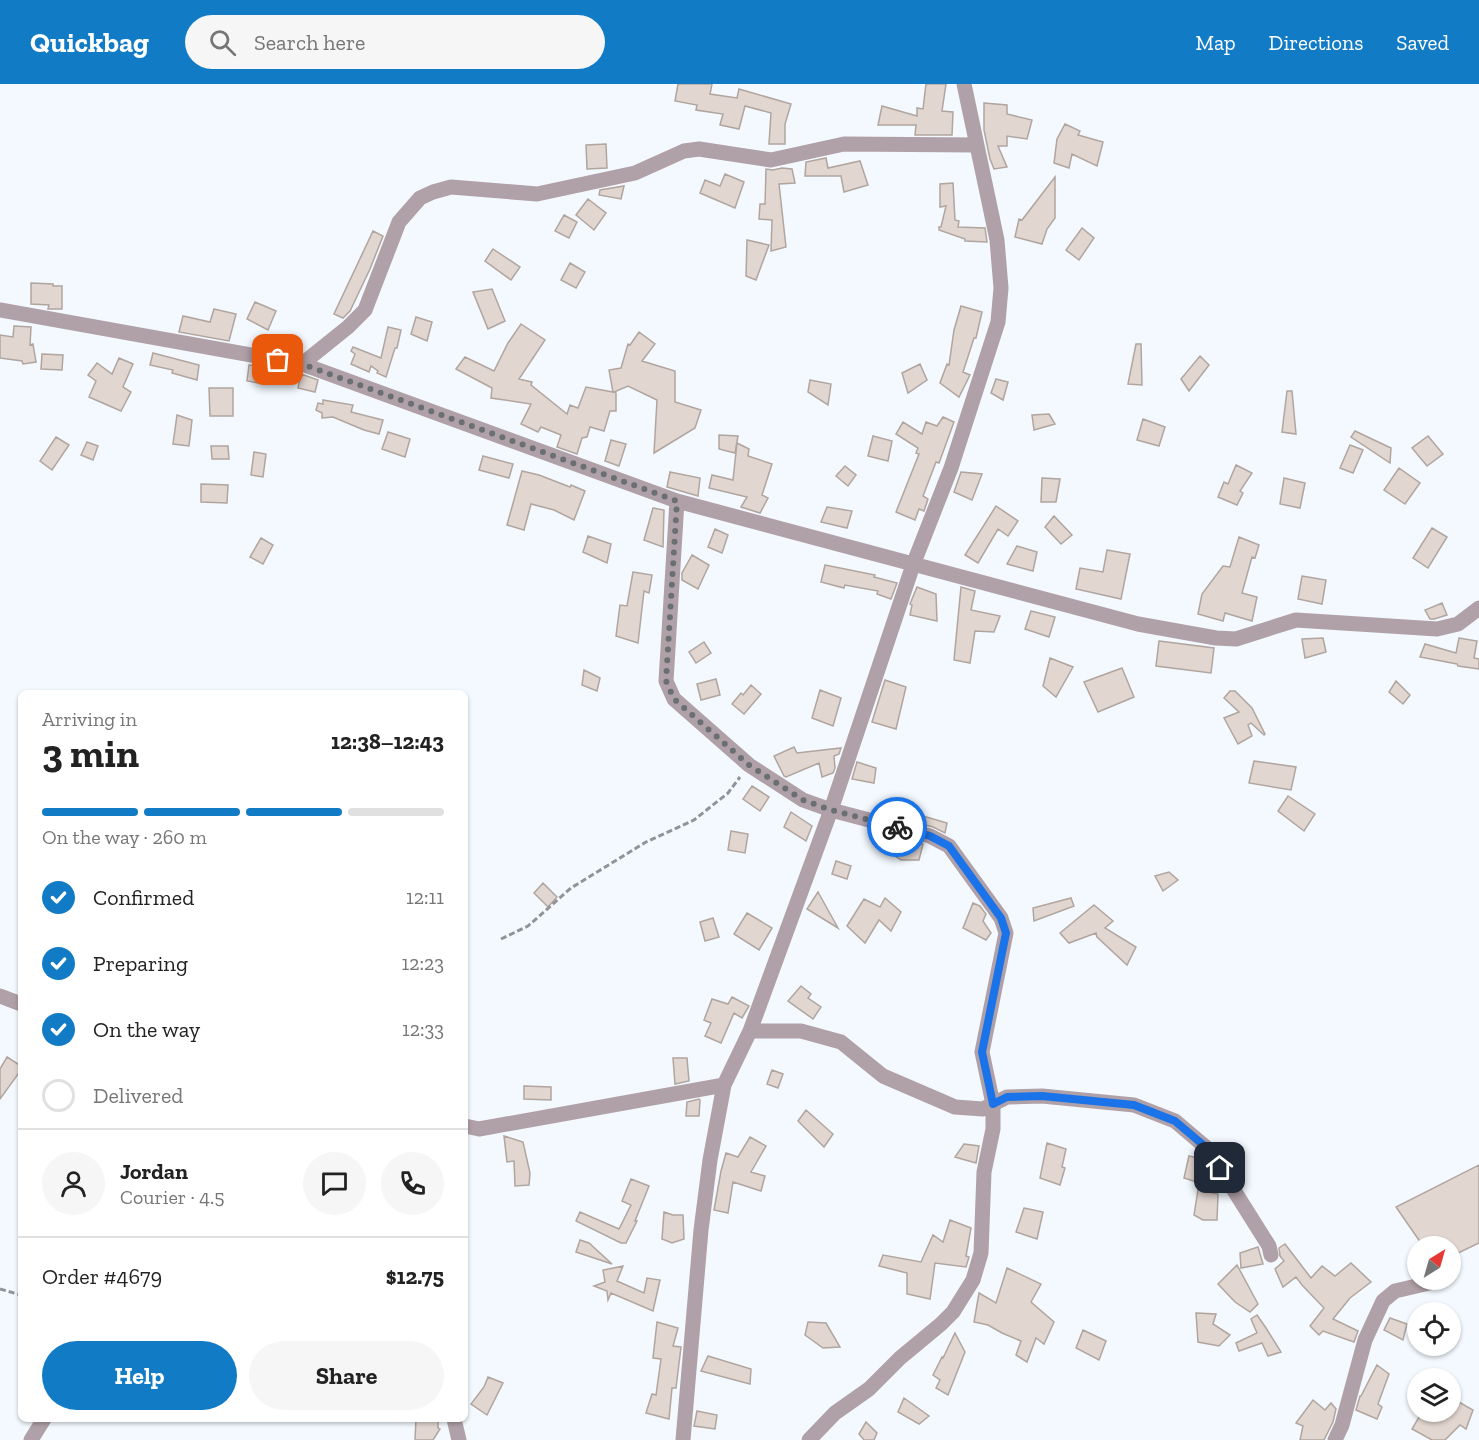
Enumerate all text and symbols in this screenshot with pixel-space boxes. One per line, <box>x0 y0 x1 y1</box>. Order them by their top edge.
search box <box>185 15 605 69</box>
text: Quickbag <box>30 26 149 59</box>
icon: search <box>206 26 239 59</box>
text: Search here <box>254 29 365 56</box>
text: Map <box>1196 30 1236 55</box>
text: Directions <box>1269 30 1363 55</box>
text: Saved <box>1396 30 1449 55</box>
pin <box>252 334 303 385</box>
icon: bag <box>261 343 294 376</box>
text: Arriving in <box>42 707 137 731</box>
text: 12:38–12:43 <box>331 728 444 755</box>
text: 3 min <box>42 730 139 777</box>
courier <box>867 797 927 857</box>
icon: bike <box>881 811 914 844</box>
text: On the way · 260 m <box>42 825 207 849</box>
icon: check <box>42 881 75 914</box>
text: Confirmed <box>93 884 194 911</box>
text: 12:11 <box>406 885 444 909</box>
icon: check <box>42 947 75 980</box>
text: Preparing <box>93 950 188 977</box>
text: 12:23 <box>401 951 444 975</box>
icon: check <box>42 1013 75 1046</box>
text: On the way <box>93 1016 200 1043</box>
text: 12:33 <box>402 1017 444 1041</box>
text: Delivered <box>93 1082 183 1109</box>
pin <box>1194 1142 1245 1193</box>
icon: home <box>1203 1151 1236 1184</box>
button: person <box>42 1152 105 1215</box>
button: chat <box>303 1152 366 1215</box>
button: phone <box>381 1152 444 1215</box>
text: Jordan <box>120 1158 188 1185</box>
text: Courier · 4.5 <box>120 1185 225 1209</box>
north arrow <box>1407 1236 1461 1290</box>
map controls <box>1407 1236 1461 1422</box>
text: Order #4679 <box>42 1263 162 1290</box>
text: $12.75 <box>386 1263 444 1290</box>
button: locate <box>1407 1302 1461 1356</box>
button: Help <box>42 1341 237 1410</box>
button: Share <box>249 1341 444 1410</box>
button: layers <box>1407 1368 1461 1422</box>

